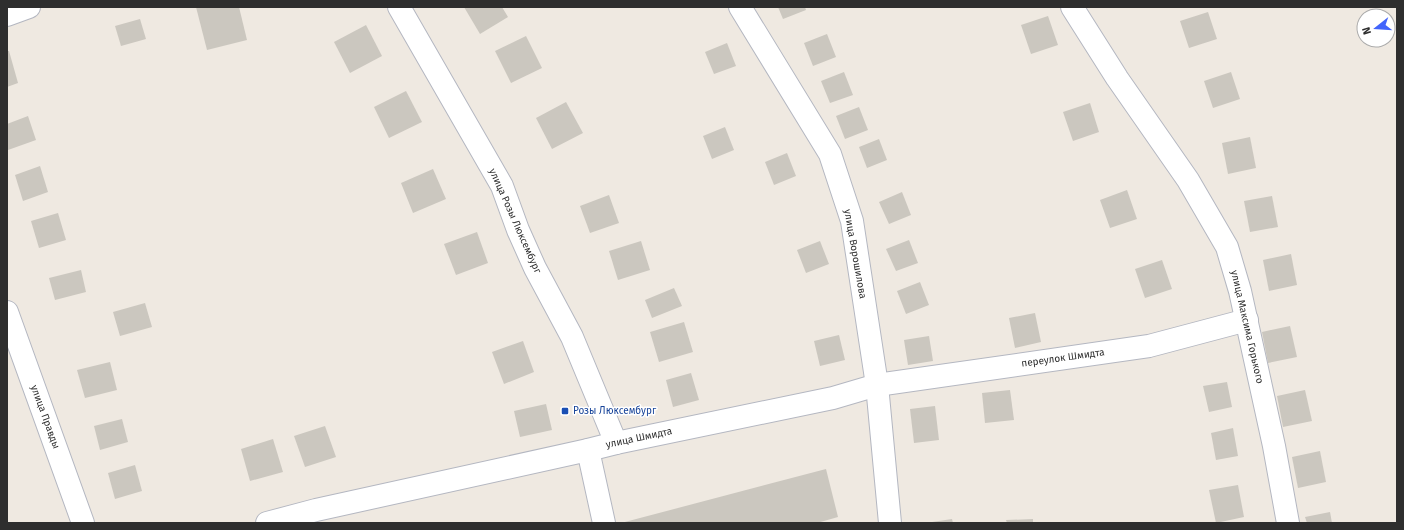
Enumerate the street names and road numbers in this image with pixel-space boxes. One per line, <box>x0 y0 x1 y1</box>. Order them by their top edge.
street label: улица Розы Люксембург <box>486 167 544 276</box>
street label: улица Ворошилова <box>841 208 869 300</box>
street label: улица Максима Горького <box>1228 269 1266 385</box>
street label: переулок Шмидта <box>1021 346 1105 370</box>
street label: улица Правды <box>28 383 62 451</box>
street label: улица Шмидта <box>605 425 673 451</box>

